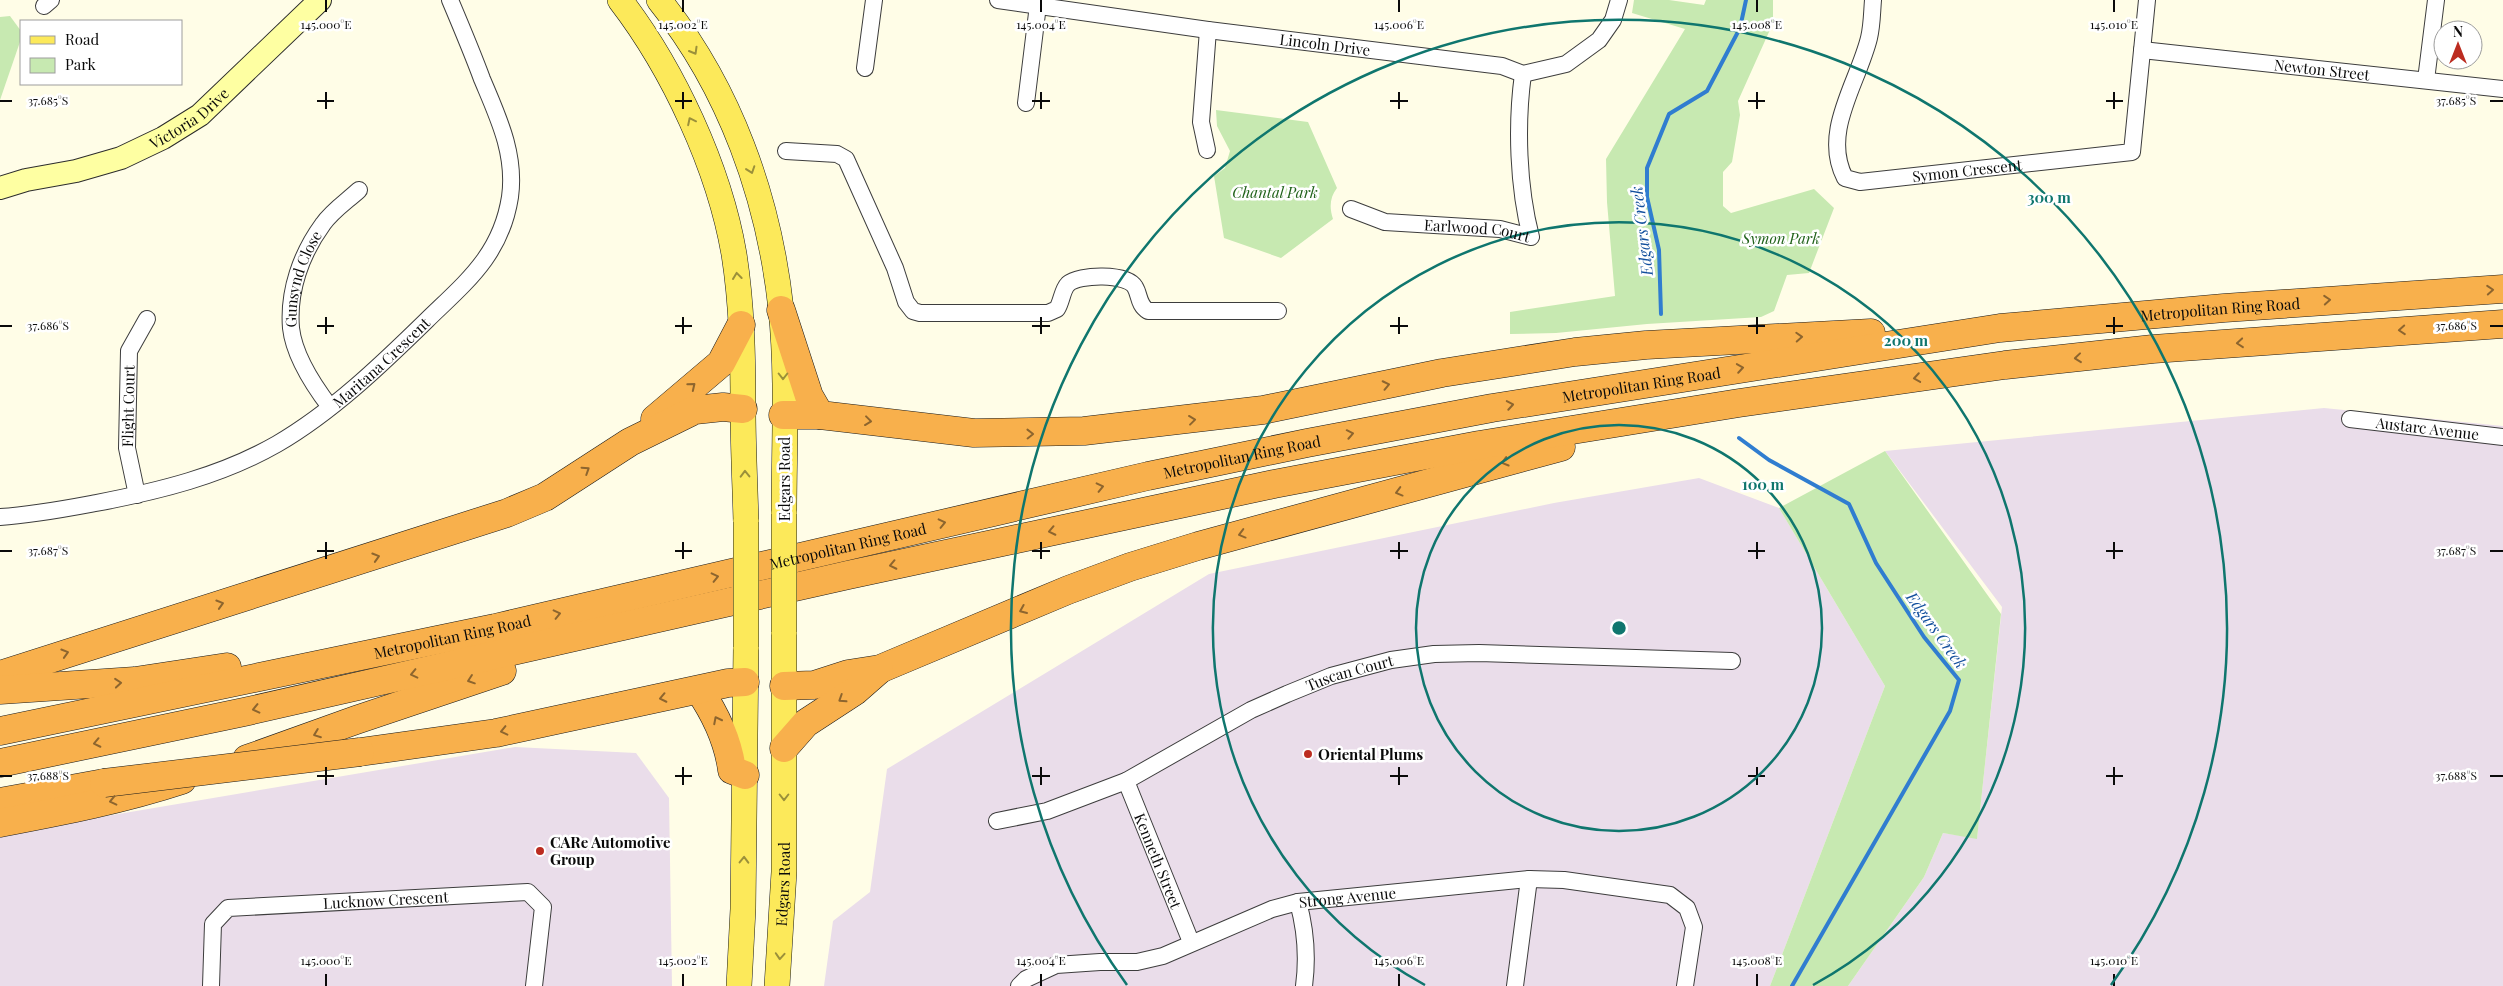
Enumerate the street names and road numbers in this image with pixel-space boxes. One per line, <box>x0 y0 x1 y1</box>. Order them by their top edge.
street label: Lincoln Drive <box>1278 29 1372 60</box>
street label: Newton Street <box>2273 54 2371 85</box>
street label: Victoria Drive <box>145 83 233 153</box>
street label: Symon Crescent <box>1911 154 2024 186</box>
street label: Earlwood Court <box>1423 214 1533 247</box>
street label: Gunsynd Close <box>280 227 326 328</box>
street label: Metropolitan Ring Road <box>2139 293 2301 325</box>
street label: Maritana Crescent <box>328 312 434 412</box>
street label: Metropolitan Ring Road <box>1561 362 1722 407</box>
street label: Flight Court <box>117 364 139 447</box>
street label: Austarc Avenue <box>2374 412 2480 444</box>
street label: Metropolitan Ring Road <box>1162 431 1323 483</box>
street label: Edgars Road <box>774 437 794 521</box>
street label: Metropolitan Ring Road <box>768 518 928 574</box>
street label: Metropolitan Ring Road <box>372 610 533 663</box>
street label: Tuscan Court <box>1303 650 1396 695</box>
street label: Kenneth Street <box>1130 810 1187 912</box>
street label: Edgars Road <box>771 842 794 927</box>
street label: Strong Avenue <box>1298 882 1397 912</box>
street label: Lucknow Crescent <box>323 886 450 913</box>

